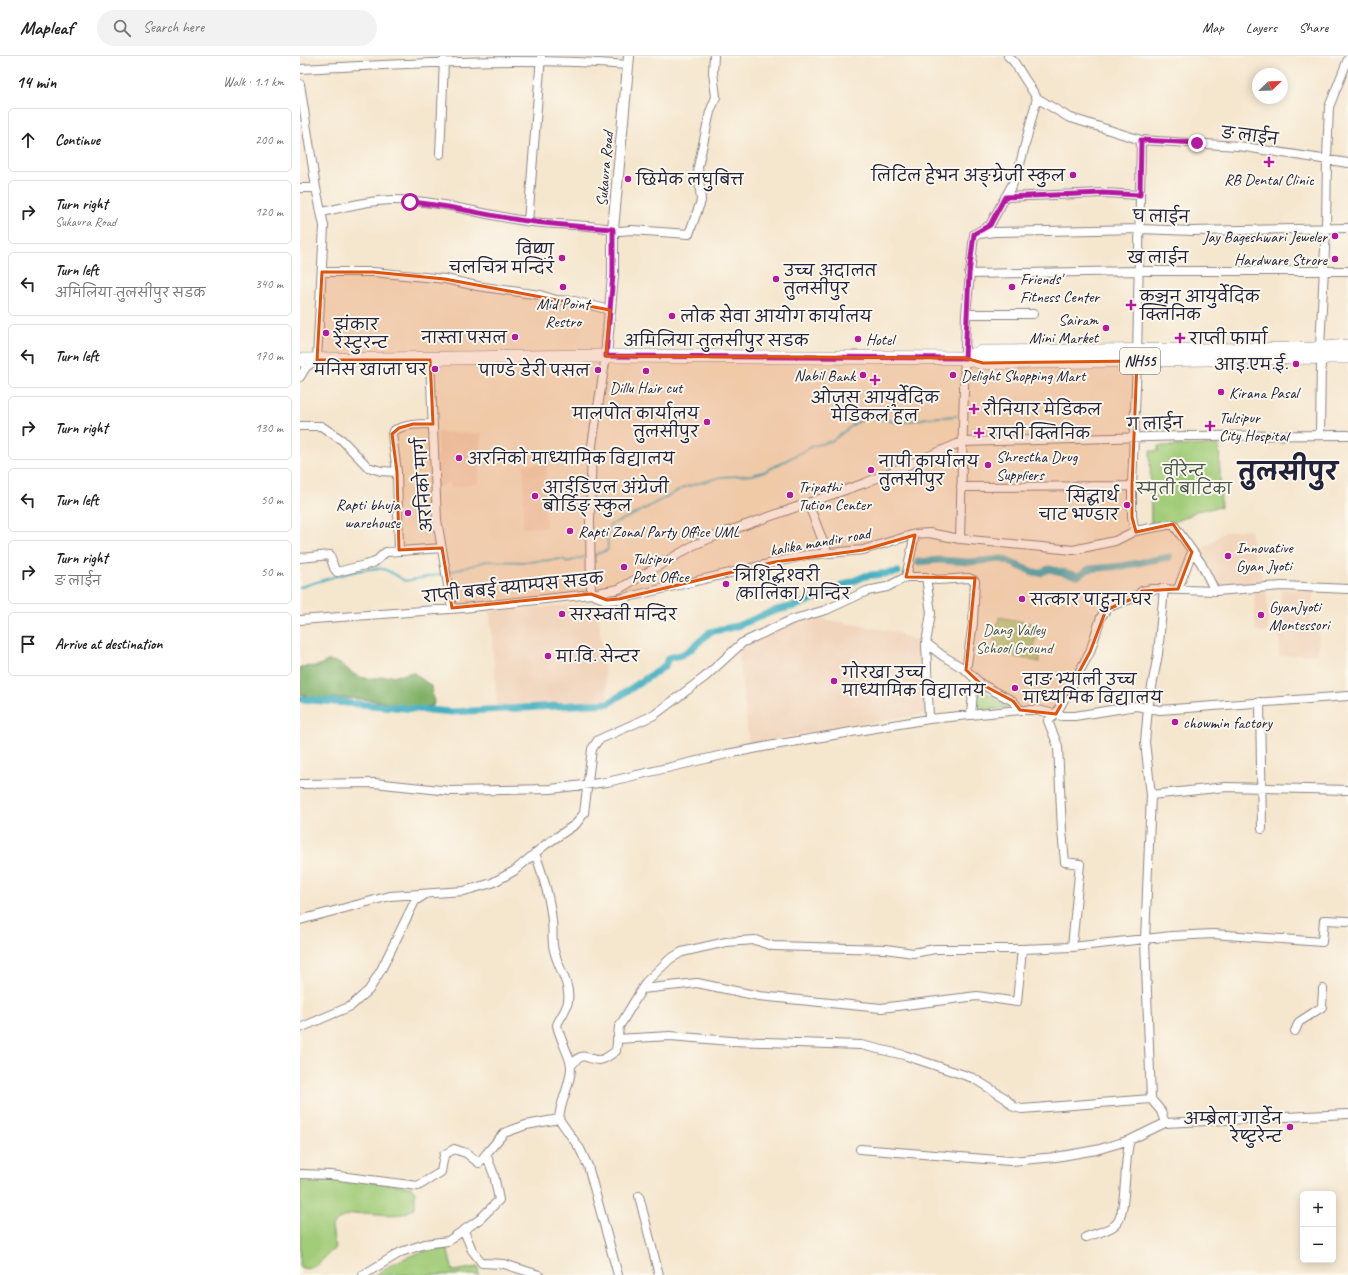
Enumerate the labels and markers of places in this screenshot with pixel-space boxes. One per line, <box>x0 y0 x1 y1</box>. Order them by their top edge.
marker: RB Dental Clinic <box>1263 156 1275 168</box>
place label: लिटिल हेभन अङ्‍ग्रेजी स्कुल <box>870 162 1066 188</box>
place label: छिमेक लघुबित्त <box>635 168 745 192</box>
marker: लिटिल हेभन अङ्‍ग्रेजी स्कुल <box>1068 170 1078 180</box>
place label: RB Dental Clinic <box>1224 170 1315 190</box>
marker: छिमेक लघुबित्त <box>623 174 633 184</box>
place label: Jay Bageshwari Jeweler <box>1202 227 1328 247</box>
marker: Jay Bageshwari Jeweler <box>1330 231 1340 241</box>
place label: विष्णु चलचित्र मन्दिर <box>449 238 555 278</box>
place label: Hardware Strore <box>1234 250 1329 270</box>
marker: विष्णु चलचित्र मन्दिर <box>557 253 567 263</box>
marker: Hardware Strore <box>1330 254 1340 264</box>
place label: उच्च अदालत तुलसीपुर <box>783 261 878 301</box>
place label: Friends' Fitness Center <box>1020 269 1101 307</box>
marker: उच्च अदालत तुलसीपुर <box>771 274 781 284</box>
marker: Mid Point Restro <box>558 282 568 292</box>
marker: Friends' Fitness Center <box>1007 282 1017 292</box>
place label: कञ्चन आयुर्वेदिक क्लिनिक <box>1139 283 1261 325</box>
place label: Mid Point Restro <box>536 294 592 332</box>
marker: कञ्चन आयुर्वेदिक क्लिनिक <box>1125 299 1137 311</box>
place label: लोक सेवा आयोग कार्यालय <box>680 303 873 327</box>
place label: Sairam Mini Market <box>1029 310 1100 348</box>
marker: लोक सेवा आयोग कार्यालय <box>667 311 677 321</box>
place label: झंकार रेस्टुरन्ट <box>332 314 390 355</box>
marker: Sairam Mini Market <box>1101 323 1111 333</box>
place label: राप्ती फार्मा <box>1188 326 1269 349</box>
marker: झंकार रेस्टुरन्ट <box>321 328 331 338</box>
place label: नास्ता पसल <box>421 328 508 348</box>
place label: Hotel <box>866 330 897 350</box>
marker: नास्ता पसल <box>510 332 520 342</box>
marker: राप्ती फार्मा <box>1174 332 1186 344</box>
marker: Hotel <box>853 334 863 344</box>
place label: आइ.एम.ई. <box>1214 353 1289 375</box>
place label: पाण्डे डेरी पसल <box>478 357 591 381</box>
place label: मनिस खाजा घर <box>313 358 428 380</box>
marker: आइ.एम.ई. <box>1291 359 1301 369</box>
marker: मनिस खाजा घर <box>430 364 440 374</box>
marker: पाण्डे डेरी पसल <box>593 365 603 375</box>
marker: Dillu Hair cut <box>641 366 651 376</box>
place label: Nabil Bank <box>794 366 856 386</box>
place label: Delight Shopping Mart <box>961 366 1087 386</box>
marker: Nabil Bank <box>858 370 868 380</box>
marker: Delight Shopping Mart <box>948 370 958 380</box>
marker: ओजस आयुर्वेदिक मेडिकल हल <box>869 374 881 386</box>
place label: Dillu Hair cut <box>610 378 684 398</box>
place label: Kirana Pasal <box>1229 383 1302 403</box>
place label: ओजस आयुर्वेदिक मेडिकल हल <box>811 384 940 426</box>
marker: Kirana Pasal <box>1216 387 1226 397</box>
place label: रौनियार मेडिकल <box>982 396 1102 420</box>
place label: मालपोत कार्यालय तुलसीपुर <box>571 401 700 444</box>
marker: रौनियार मेडिकल <box>968 403 980 415</box>
place label: Tulsipur City Hospital <box>1219 408 1292 446</box>
marker: मालपोत कार्यालय तुलसीपुर <box>702 417 712 427</box>
marker: Tulsipur City Hospital <box>1204 420 1216 432</box>
place label: राप्ती क्लिनिक <box>987 422 1092 444</box>
marker: राप्ती क्लिनिक <box>973 427 985 439</box>
place label: अरनिको माध्यामिक विद्यालय <box>467 447 676 469</box>
place label: Shrestha Drug Suppliers <box>996 447 1079 485</box>
place label: नापी कार्यालय तुलसीपुर <box>878 449 980 492</box>
marker: अरनिको माध्यामिक विद्यालय <box>454 453 464 463</box>
marker: Shrestha Drug Suppliers <box>983 460 993 470</box>
marker: नापी कार्यालय तुलसीपुर <box>866 465 876 475</box>
place label: आईडिएल अंग्रेजी बोर्डिङ् स्कुल <box>542 474 670 518</box>
place label: Tripathi Tution Center <box>798 477 872 515</box>
place label: सिद्धार्थ चाट भण्डार <box>1039 484 1120 525</box>
marker: Tripathi Tution Center <box>785 490 795 500</box>
marker: आईडिएल अंग्रेजी बोर्डिङ् स्कुल <box>530 491 540 501</box>
place label: Rapti bhuja warehouse <box>336 495 402 533</box>
marker: सिद्धार्थ चाट भण्डार <box>1122 500 1132 510</box>
marker: Rapti bhuja warehouse <box>403 508 413 518</box>
place label: Rapti Zonal Party Office UML <box>578 522 739 542</box>
marker: Rapti Zonal Party Office UML <box>565 526 575 536</box>
place label: Innovative Gyan Jyoti <box>1236 538 1295 576</box>
place label: Tulsipur Post Office <box>632 549 691 587</box>
marker: Innovative Gyan Jyoti <box>1223 551 1233 561</box>
marker: Tulsipur Post Office <box>619 562 629 572</box>
place label: त्रिशिद्धेश्वरी (कालिका) मन्दिर <box>733 564 852 604</box>
marker: त्रिशिद्धेश्वरी (कालिका) मन्दिर <box>721 579 731 589</box>
place label: सत्कार पाहुना घर <box>1029 590 1153 613</box>
marker: सत्कार पाहुना घर <box>1017 594 1027 604</box>
place label: GyanJyoti Montessori <box>1269 597 1331 635</box>
place label: सरस्वती मन्दिर <box>569 603 678 625</box>
marker: सरस्वती मन्दिर <box>557 609 567 619</box>
marker: GyanJyoti Montessori <box>1256 610 1266 620</box>
place label: मा.वि. सेन्टर <box>555 643 640 667</box>
marker: मा.वि. सेन्टर <box>543 651 553 661</box>
place label: गोरखा उच्च माध्यामिक विद्यालय <box>841 661 987 701</box>
place label: दाङ भ्याली उच्च माध्यमिक विद्यालय <box>1022 668 1164 708</box>
marker: गोरखा उच्च माध्यामिक विद्यालय <box>829 676 839 686</box>
marker: दाङ भ्याली उच्च माध्यमिक विद्यालय <box>1010 683 1020 693</box>
place label: chowmin factory <box>1183 713 1273 733</box>
marker: chowmin factory <box>1170 717 1180 727</box>
place label: अम्ब्रेला गार्डेन रेष्टुरेन्ट <box>1183 1105 1284 1148</box>
marker: अम्ब्रेला गार्डेन रेष्टुरेन्ट <box>1285 1122 1295 1132</box>

